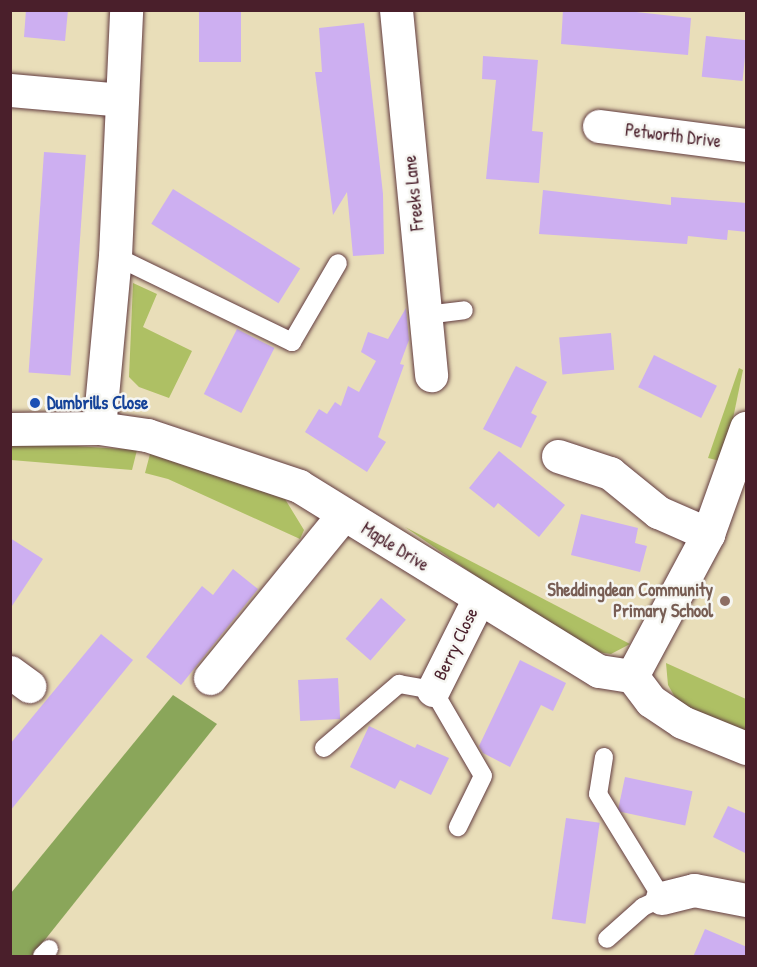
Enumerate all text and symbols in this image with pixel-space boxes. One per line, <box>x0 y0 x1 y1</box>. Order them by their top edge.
street label: Petworth Drive <box>624 119 722 153</box>
street label: Freeks Lane <box>399 154 429 232</box>
place label: Dumbrills Close <box>47 392 148 414</box>
marker: Dumbrills Close <box>28 396 42 410</box>
street label: Maple Drive <box>357 518 433 576</box>
place label: Sheddingdean Community Primary School <box>548 580 713 622</box>
marker: Sheddingdean Community Primary School <box>718 594 732 608</box>
street label: Berry Close <box>429 604 483 684</box>

